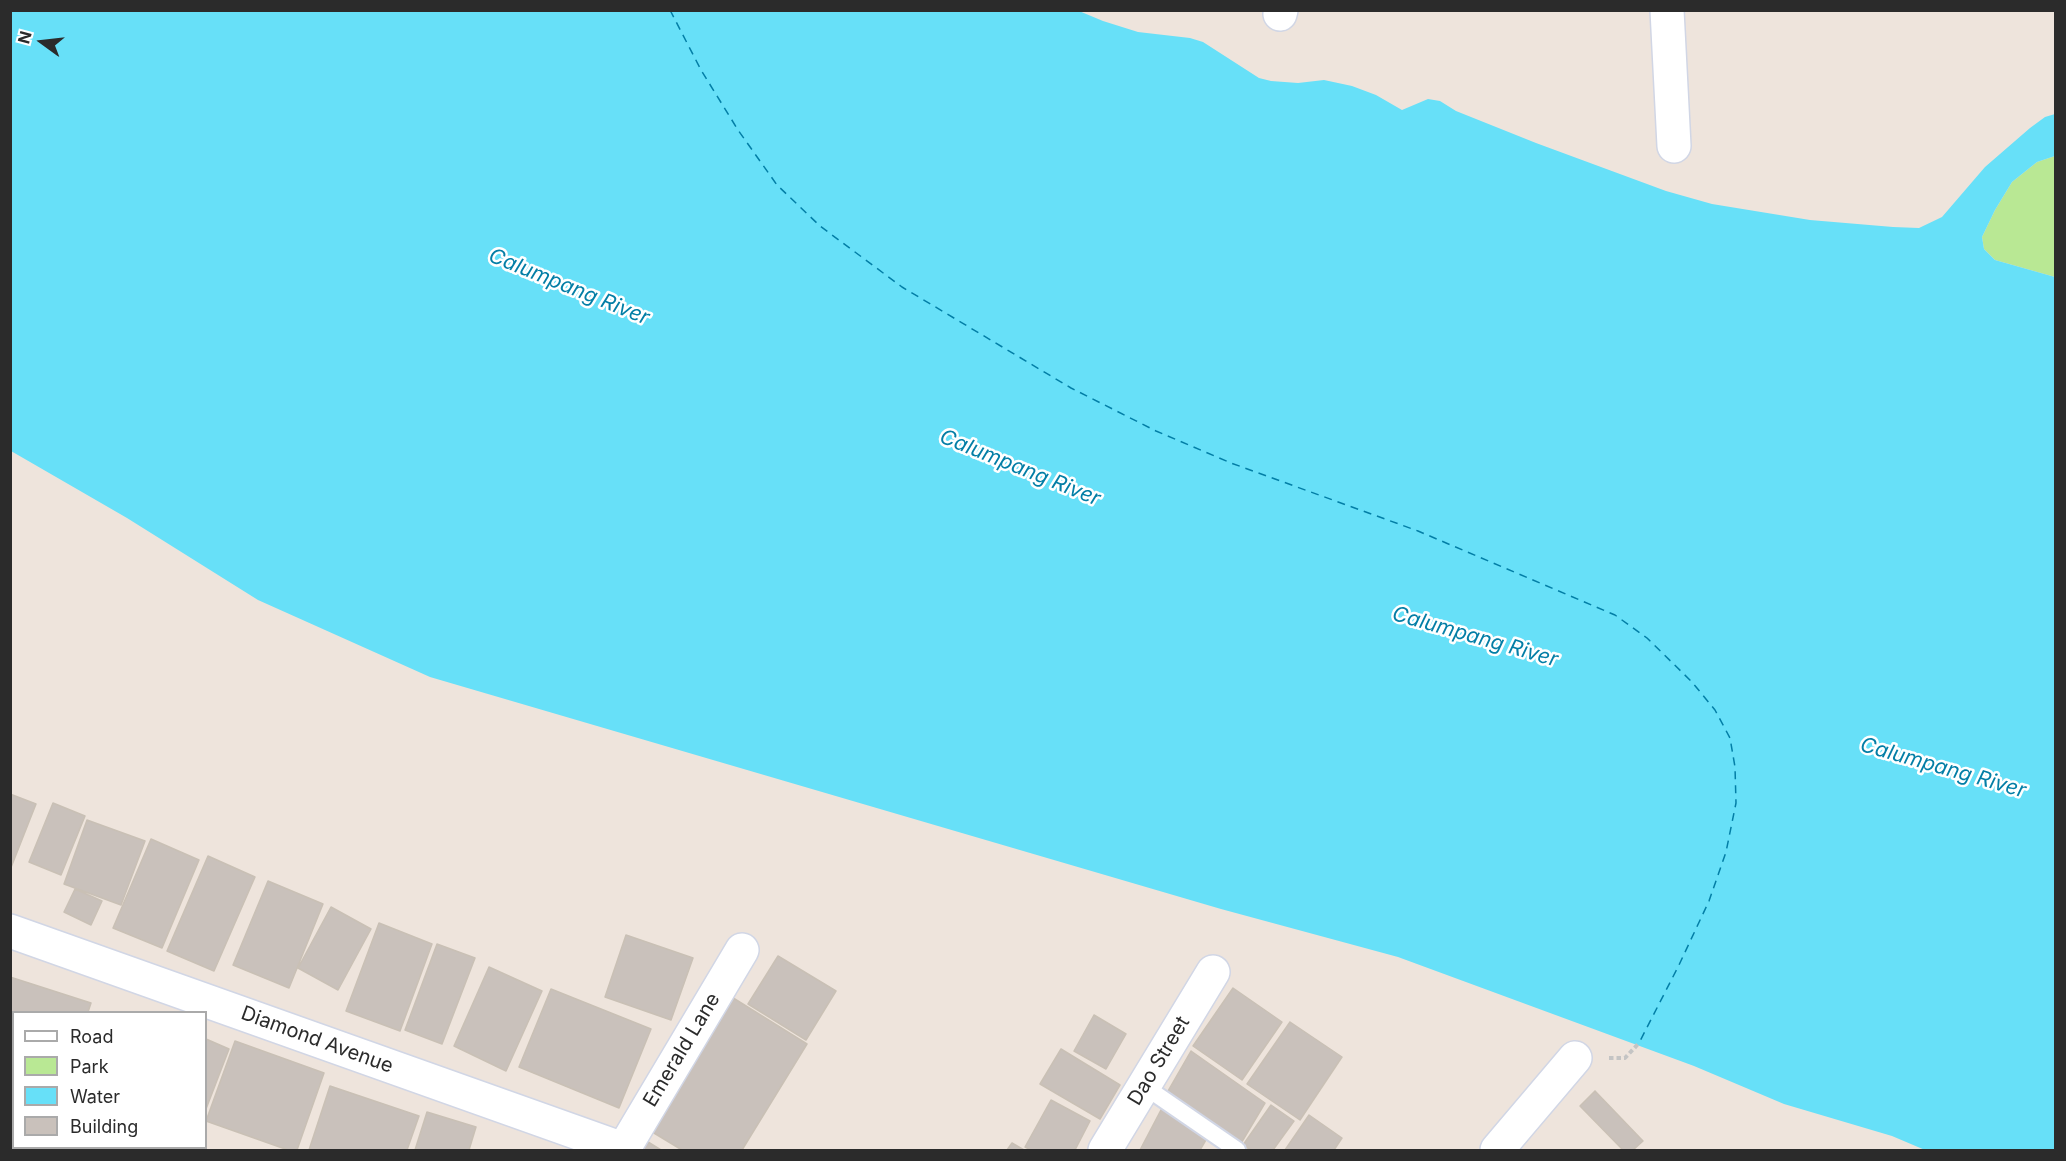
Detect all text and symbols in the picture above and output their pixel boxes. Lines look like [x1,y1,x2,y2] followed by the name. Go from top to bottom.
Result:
[12,12,72,72] north arrow
[13,29,36,46] text: N
[485,243,653,331] water label: Calumpang River
[936,424,1104,512] water label: Calumpang River
[1389,601,1561,673] water label: Calumpang River
[1857,732,2029,804] water label: Calumpang River
[639,989,725,1111] street label: Emerald Lane
[238,1001,396,1079] street label: Diamond Avenue
[12,1011,207,1149] legend
[1123,1012,1195,1110] street label: Dao Street
[70,1026,113,1047] text: Road
[70,1056,109,1077] text: Park
[70,1086,120,1107] text: Water
[70,1116,138,1137] text: Building

